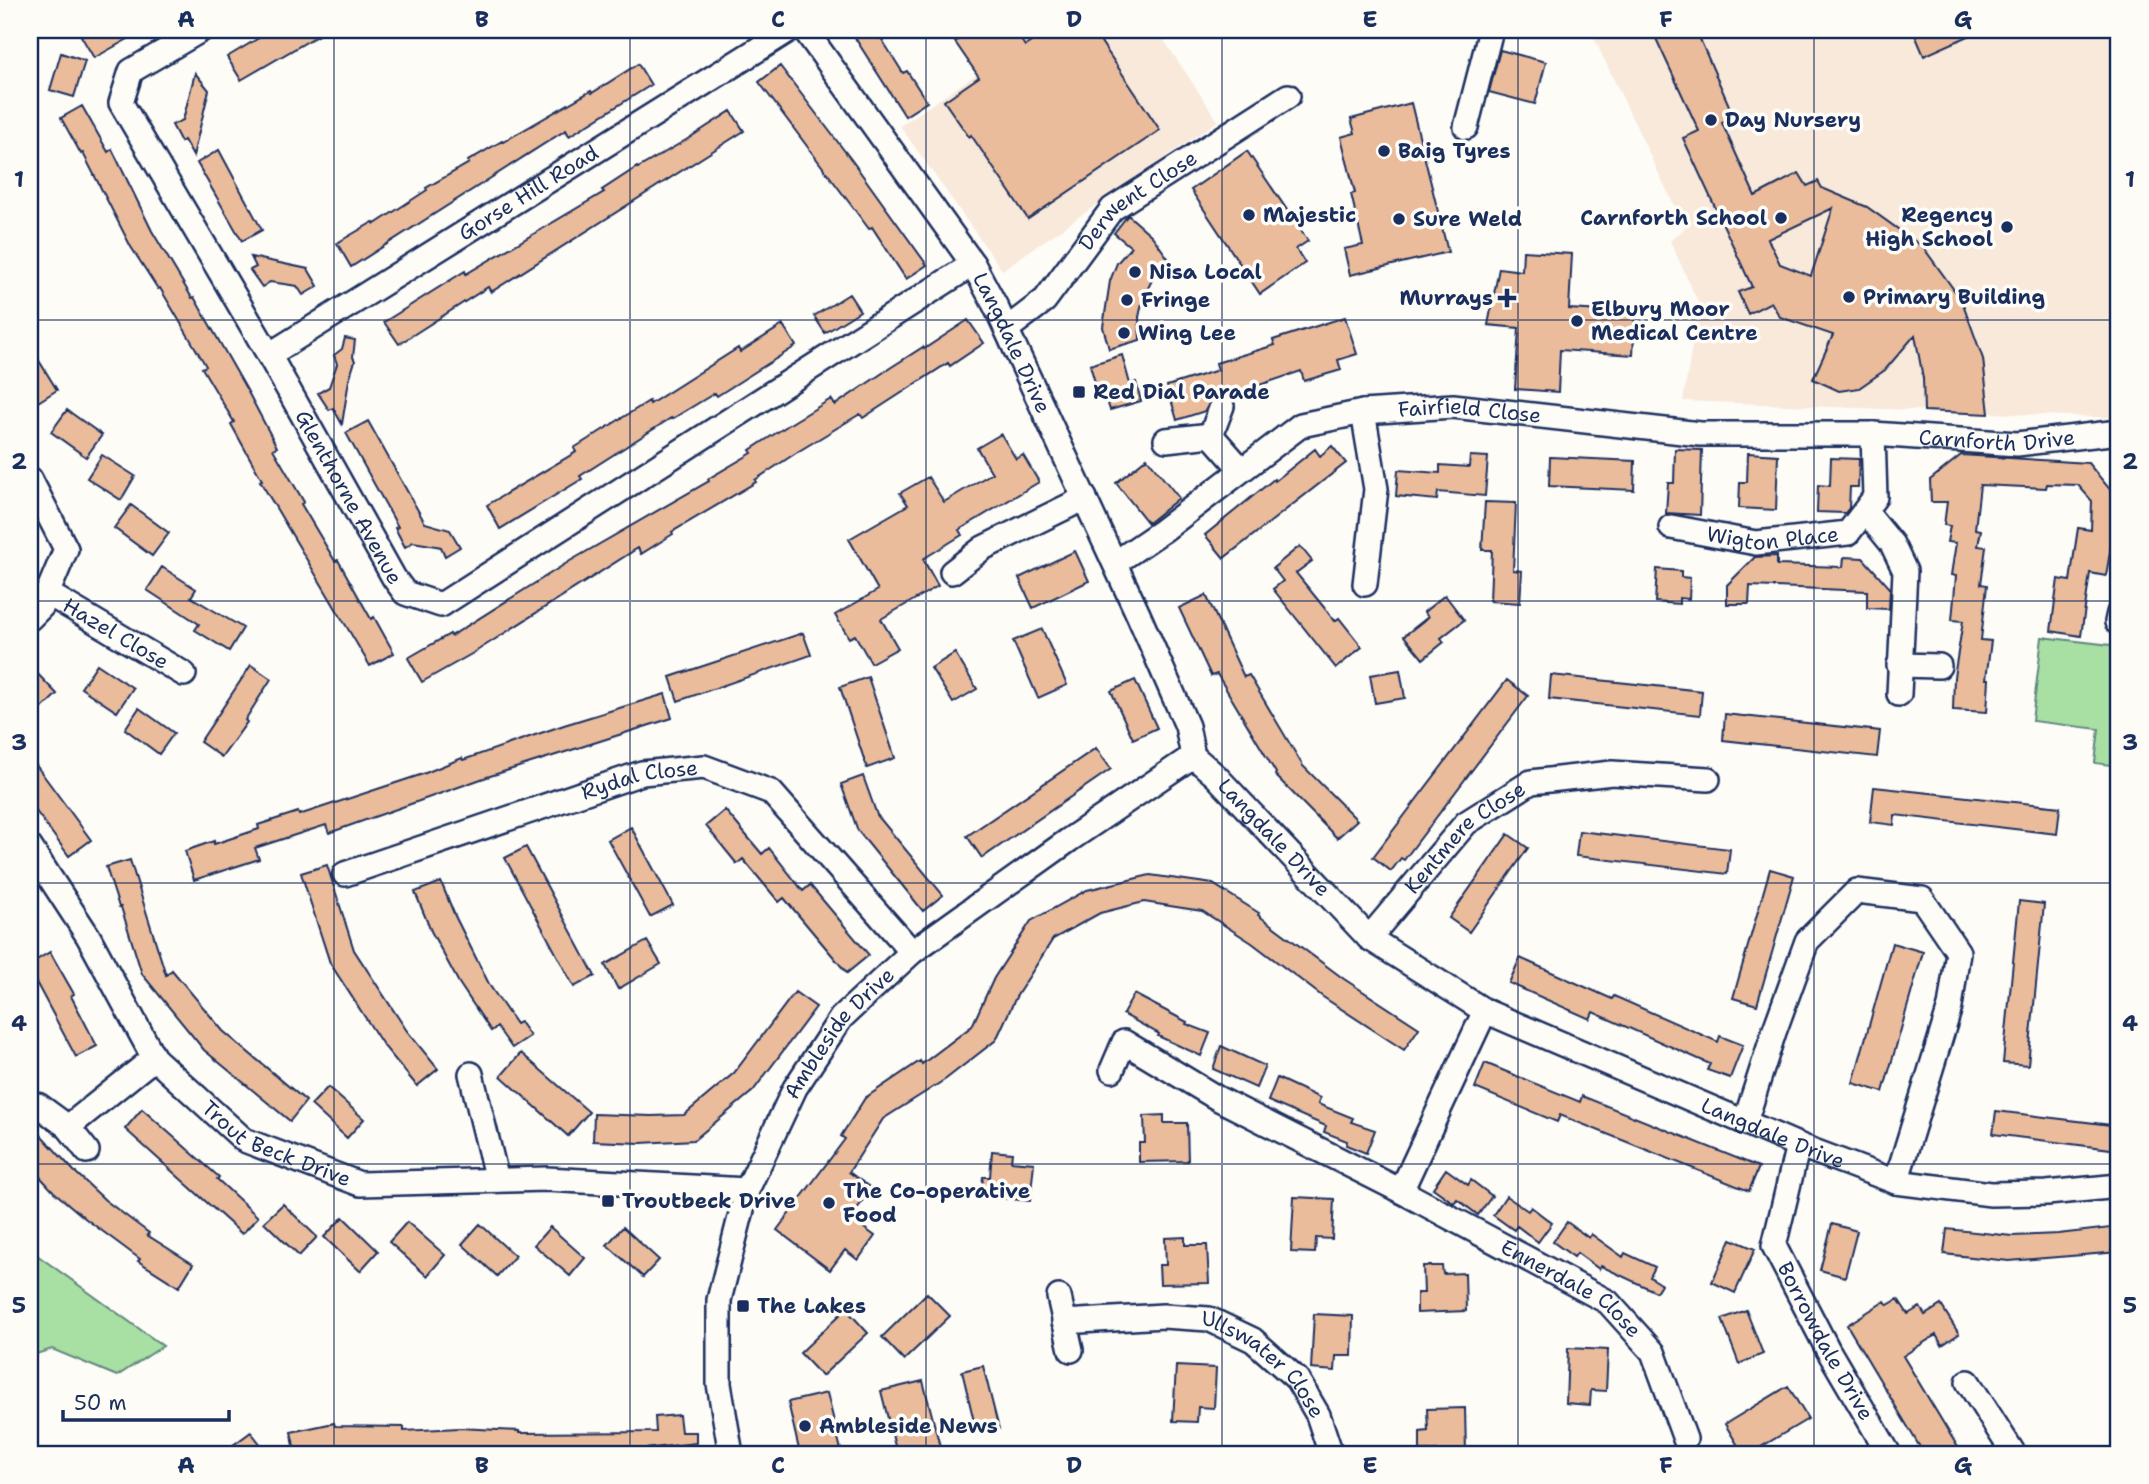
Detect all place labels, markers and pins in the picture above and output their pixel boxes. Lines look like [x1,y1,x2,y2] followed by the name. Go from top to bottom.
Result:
[1725,106,1861,134] place label: Day Nursery
[1703,112,1719,128] marker: Day Nursery
[1398,137,1511,165] place label: Baig Tyres
[1376,143,1392,159] marker: Baig Tyres
[1263,201,1356,229] place label: Majestic
[1865,201,1993,253] place label: Regency High School
[1580,204,1767,232] place label: Carnforth School
[1413,205,1522,233] place label: Sure Weld
[1241,207,1257,223] marker: Majestic
[1773,210,1789,226] marker: Carnforth School
[1391,211,1407,227] marker: Sure Weld
[1999,219,2015,235] marker: Regency High School
[1149,258,1262,286] place label: Nisa Local
[1127,264,1143,280] marker: Nisa Local
[1863,283,2045,311] place label: Primary Building
[1399,284,1493,312] place label: Murrays
[1141,286,1210,314] place label: Fringe
[1841,289,1857,305] marker: Primary Building
[1499,290,1515,306] marker: Murrays
[1119,292,1135,308] marker: Fringe
[1591,295,1758,347] place label: Elbury Moor Medical Centre
[1569,313,1585,329] marker: Elbury Moor Medical Centre
[1138,319,1236,347] place label: Wing Lee
[1116,325,1132,341] marker: Wing Lee
[1093,378,1270,406] place label: Red Dial Parade
[1071,384,1087,400] marker: Red Dial Parade
[843,1177,1030,1229] place label: The Co-operative Food
[622,1187,796,1215] place label: Troutbeck Drive
[600,1193,616,1209] marker: Troutbeck Drive
[821,1195,837,1211] marker: The Co-operative Food
[757,1292,866,1320] place label: The Lakes
[735,1298,751,1314] marker: The Lakes
[819,1412,998,1440] place label: Ambleside News
[797,1418,813,1434] marker: Ambleside News

